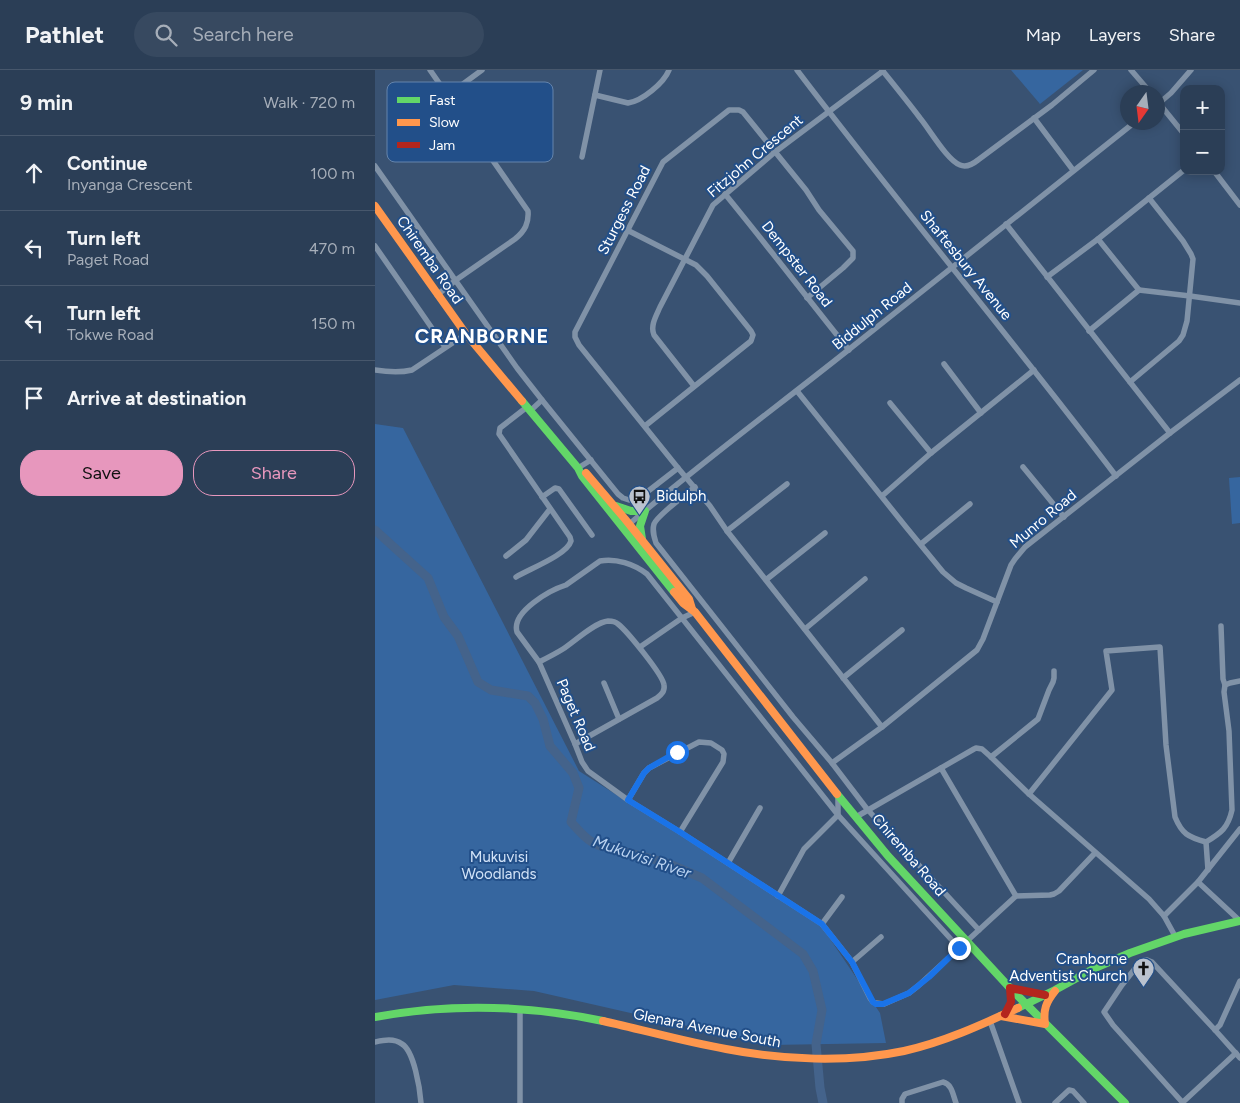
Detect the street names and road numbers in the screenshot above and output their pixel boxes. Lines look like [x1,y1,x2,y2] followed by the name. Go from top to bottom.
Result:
[704,111,807,201] street label: Fitzjohn Crescent
[594,162,654,258] street label: Sturgess Road
[916,206,1016,324] street label: Shaftesbury Avenue
[393,212,467,308] street label: Chiremba Road
[758,217,836,311] street label: Dempster Road
[828,278,916,354] street label: Biddulph Road
[1006,486,1080,552] street label: Munro Road
[553,676,599,754] street label: Paget Road
[868,810,950,900] street label: Chiremba Road
[632,1005,782,1051] street label: Glenara Avenue South

